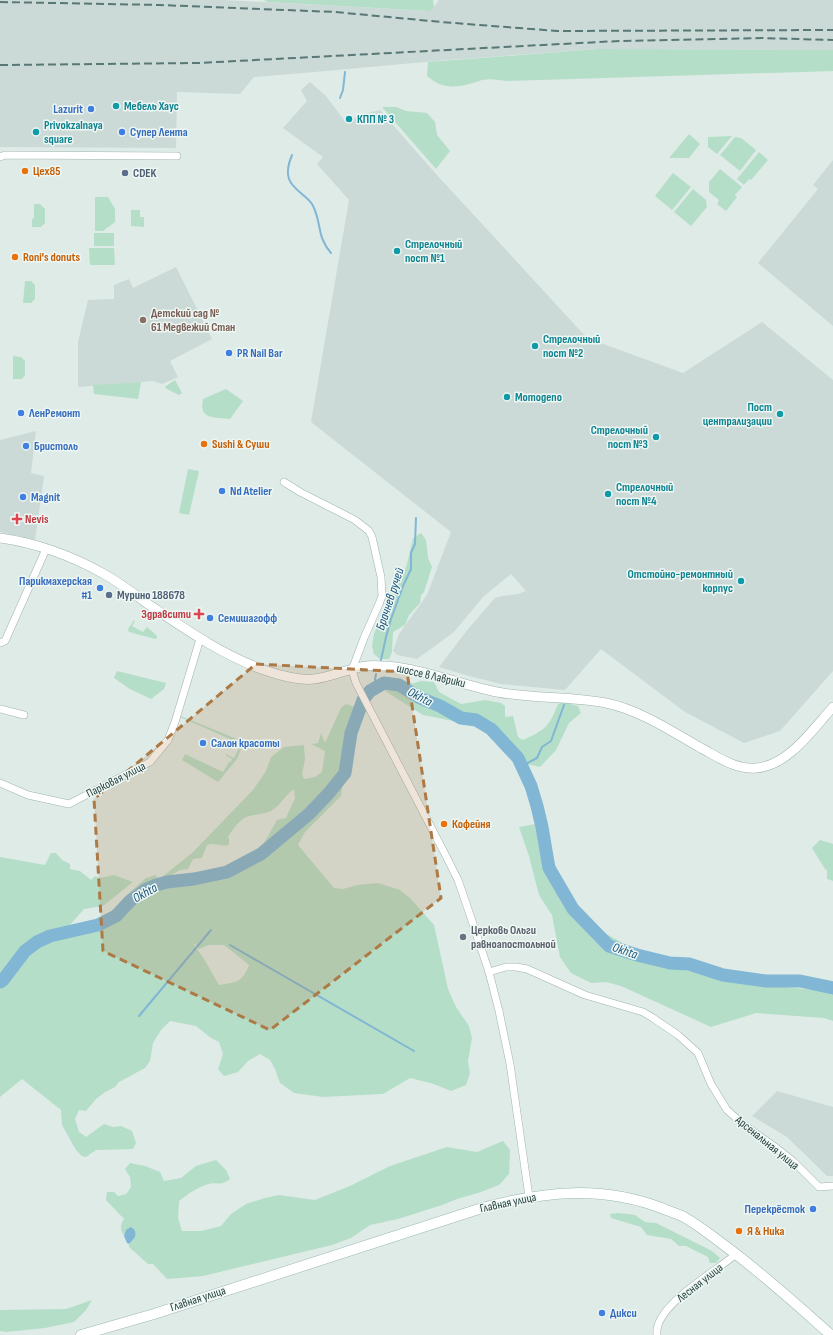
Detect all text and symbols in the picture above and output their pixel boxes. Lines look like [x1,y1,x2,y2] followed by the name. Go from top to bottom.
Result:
[124,99,179,114] place label: Мебель Хаус
[111,101,121,111] marker: Мебель Хаус
[53,102,83,117] place label: Lazurit
[86,104,96,114] marker: Lazurit
[357,112,394,127] place label: КПП № 3
[344,114,354,124] marker: КПП № 3
[44,118,103,147] place label: Privokzalnaya square
[130,125,188,140] place label: Супер Лента
[31,127,41,137] marker: Privokzalnaya square
[117,127,127,137] marker: Супер Лента
[33,164,61,179] place label: Цех85
[20,166,30,176] marker: Цех85
[133,166,157,181] place label: CDEK
[120,168,130,178] marker: CDEK
[405,237,462,266] place label: Стрелочный пост №1
[392,246,402,256] marker: Стрелочный пост №1
[23,250,80,265] place label: Roni's donuts
[10,252,20,262] marker: Roni's donuts
[151,306,235,335] place label: Детский сад № 61 Медвежий Стан
[138,315,148,325] marker: Детский сад № 61 Медвежий Стан
[543,332,600,361] place label: Стрелочный пост №2
[530,341,540,351] marker: Стрелочный пост №2
[237,346,283,361] place label: PR Nail Bar
[224,348,234,358] marker: PR Nail Bar
[515,390,562,405] place label: Мотодепо
[502,392,512,402] marker: Мотодепо
[703,400,772,429] place label: Пост централизации
[28,406,80,421] place label: ЛенРемонт
[16,408,26,418] marker: ЛенРемонт
[775,409,785,419] marker: Пост централизации
[591,423,648,452] place label: Стрелочный пост №3
[651,432,661,442] marker: Стрелочный пост №3
[212,437,269,452] place label: Sushi & Суши
[34,439,78,454] place label: Бристоль
[199,439,209,449] marker: Sushi & Суши
[21,441,31,451] marker: Бристоль
[616,480,673,509] place label: Стрелочный пост №4
[230,484,272,499] place label: Nd Atelier
[217,486,227,496] marker: Nd Atelier
[603,489,613,499] marker: Стрелочный пост №4
[31,490,60,505] place label: Magnit
[18,492,28,502] marker: Magnit
[25,512,49,527] place label: Nevis
[12,514,22,524] marker: Nevis
[372,565,408,632] water label: Брачнев ручей
[627,567,733,596] place label: Отстойно-ремонтный корпус
[19,574,92,603] place label: Парикмахерская #1
[736,576,746,586] marker: Отстойно-ремонтный корпус
[95,583,105,593] marker: Парикмахерская #1
[117,588,185,603] place label: Мурино 188678
[104,590,114,600] marker: Мурино 188678
[141,607,191,622] place label: Здравсити
[194,609,204,619] marker: Здравсити
[218,611,277,626] place label: Семишагофф
[205,613,215,623] marker: Семишагофф
[395,661,467,691] street label: шоссе в Лаврики
[405,684,436,710] water label: Okhta
[211,736,280,751] place label: Салон красоты
[198,738,208,748] marker: Салон красоты
[84,758,149,801] street label: Парковая улица
[452,817,491,832] place label: Кофейня
[439,819,449,829] marker: Кофейня
[130,879,161,906] water label: Okhta
[471,923,556,952] place label: Церковь Ольги равноапостольной
[458,932,468,942] marker: Церковь Ольги равноапостольной
[610,939,640,963] water label: Okhta
[731,1112,802,1174] street label: Арсенальная улица
[478,1190,538,1216] street label: Главная улица
[745,1202,806,1217] place label: Перекрёсток
[808,1204,818,1214] marker: Перекрёсток
[747,1224,785,1239] place label: Я & Ника
[734,1226,744,1236] marker: Я & Ника
[673,1260,726,1306] street label: Лесная улица
[168,1283,228,1315] street label: Главная улица
[610,1306,637,1321] place label: Дикси
[597,1308,607,1318] marker: Дикси

